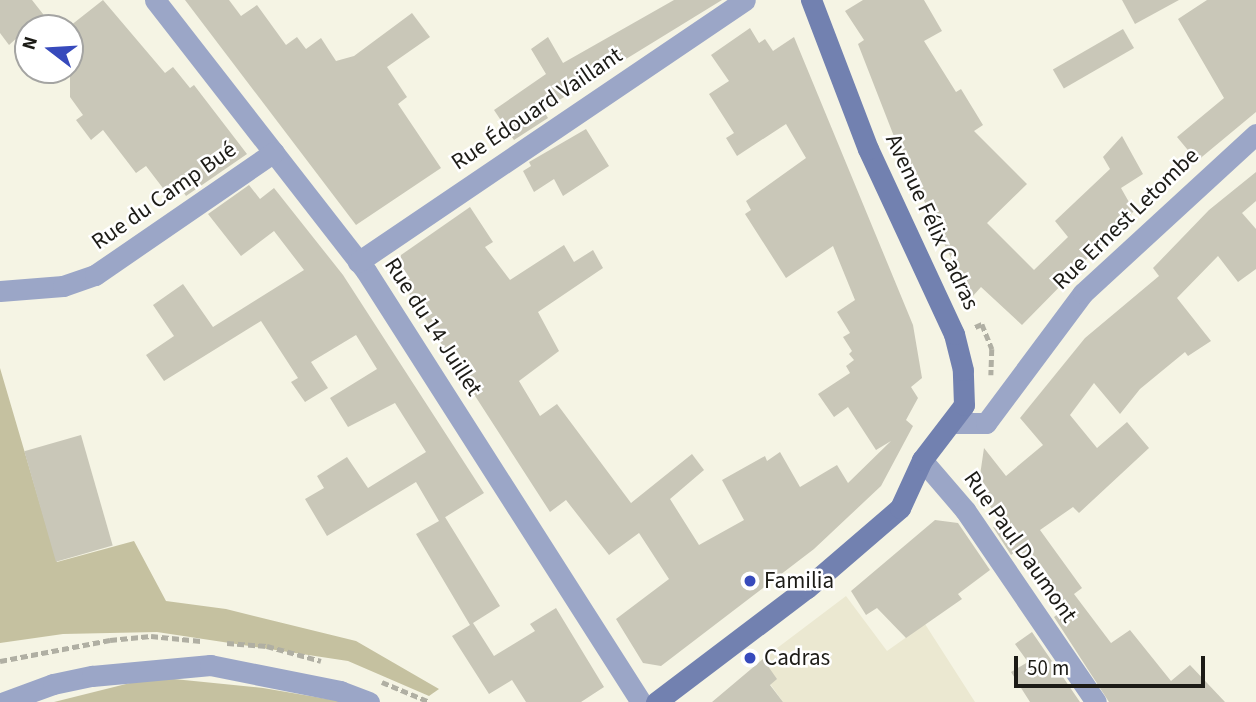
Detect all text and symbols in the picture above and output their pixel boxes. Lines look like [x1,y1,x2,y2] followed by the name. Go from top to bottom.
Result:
[14,14,84,84] north arrow
[16,33,45,53] text: N
[446,42,628,176] street label: Rue Édouard Vaillant
[879,130,985,314] street label: Avenue Félix Cadras
[86,136,242,256] street label: Rue du Camp Bué
[1047,142,1205,296] street label: Rue Ernest Letombe
[378,253,488,401] street label: Rue du 14 Juillet
[958,466,1082,628] street label: Rue Paul Daumont
[764,567,834,595] place label: Familia
[742,573,758,589] marker: Familia
[1018,642,1209,686] scale bar
[764,644,830,672] place label: Cadras
[742,650,758,666] marker: Cadras
[1027,653,1069,683] text: 50 m

